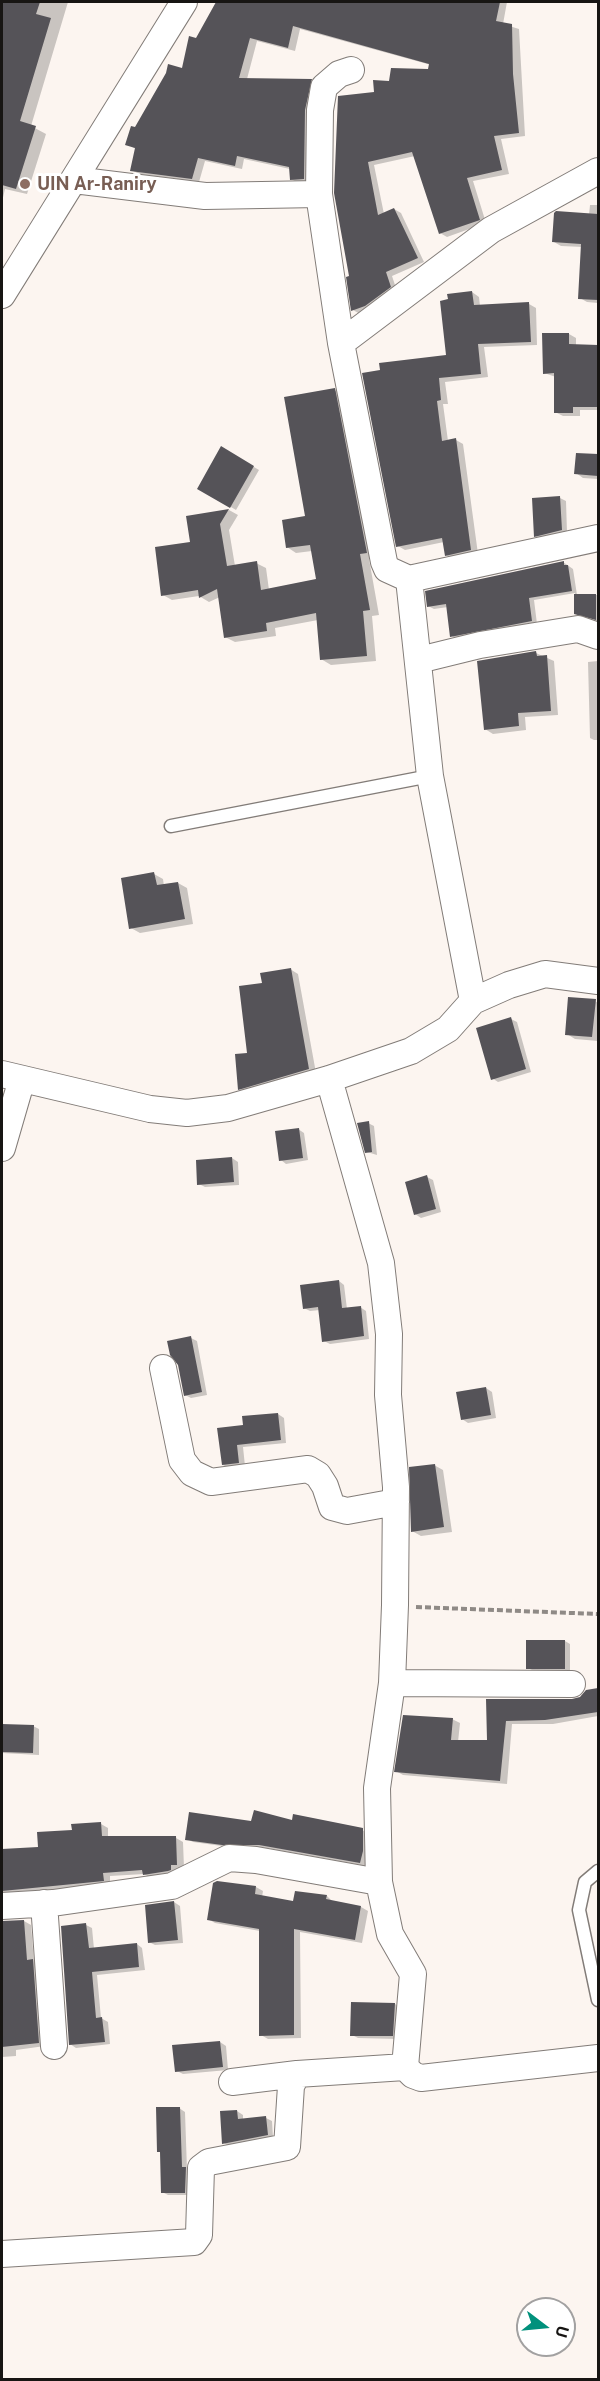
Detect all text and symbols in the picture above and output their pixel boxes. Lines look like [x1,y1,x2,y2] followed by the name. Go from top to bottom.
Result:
[37,173,157,195] place label: UIN Ar-Raniry
[18,177,32,191] marker: UIN Ar-Raniry
[516,2297,576,2357] north arrow
[551,2323,573,2340] text: U

